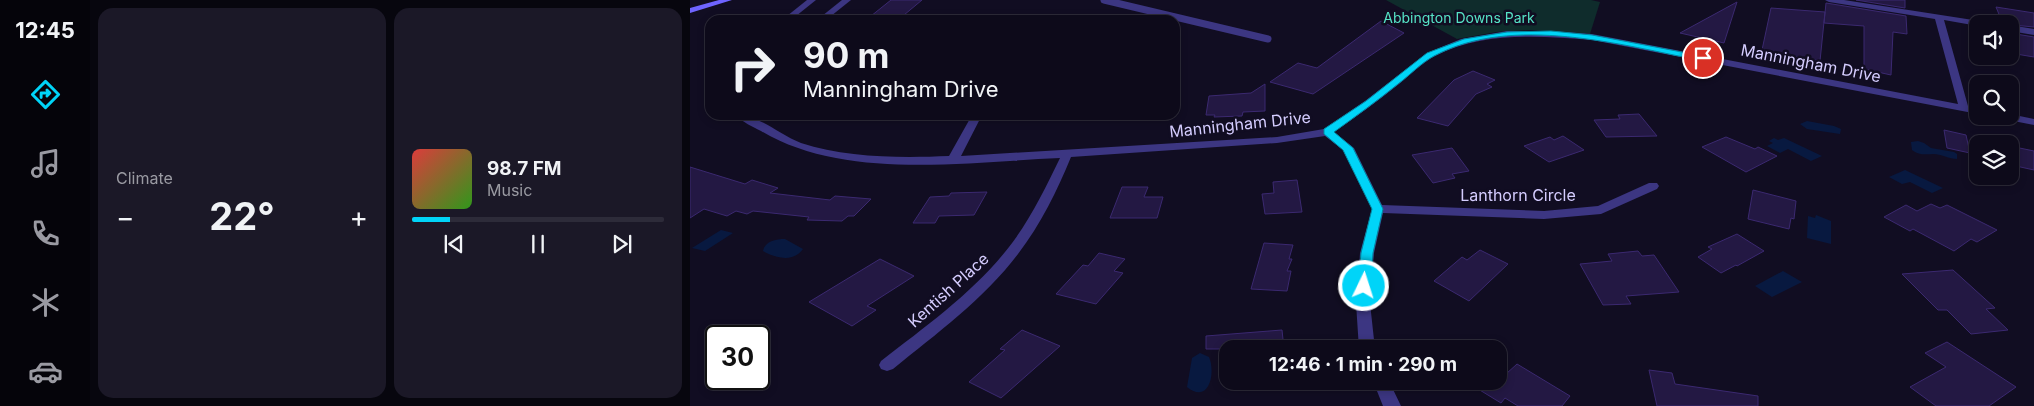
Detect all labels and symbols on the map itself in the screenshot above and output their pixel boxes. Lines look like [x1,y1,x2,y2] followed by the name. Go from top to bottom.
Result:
[1383,9,1535,26] park label: Abbington Downs Park
[1682,37,1724,79] pin
[1739,40,1883,86] street label: Manningham Drive
[1168,107,1312,141] street label: Manningham Drive
[1460,185,1576,205] street label: Lanthorn Circle
[903,248,993,332] street label: Kentish Place
[1337,259,1389,311] position arrow
[705,325,770,390] speed limit sign: 30

